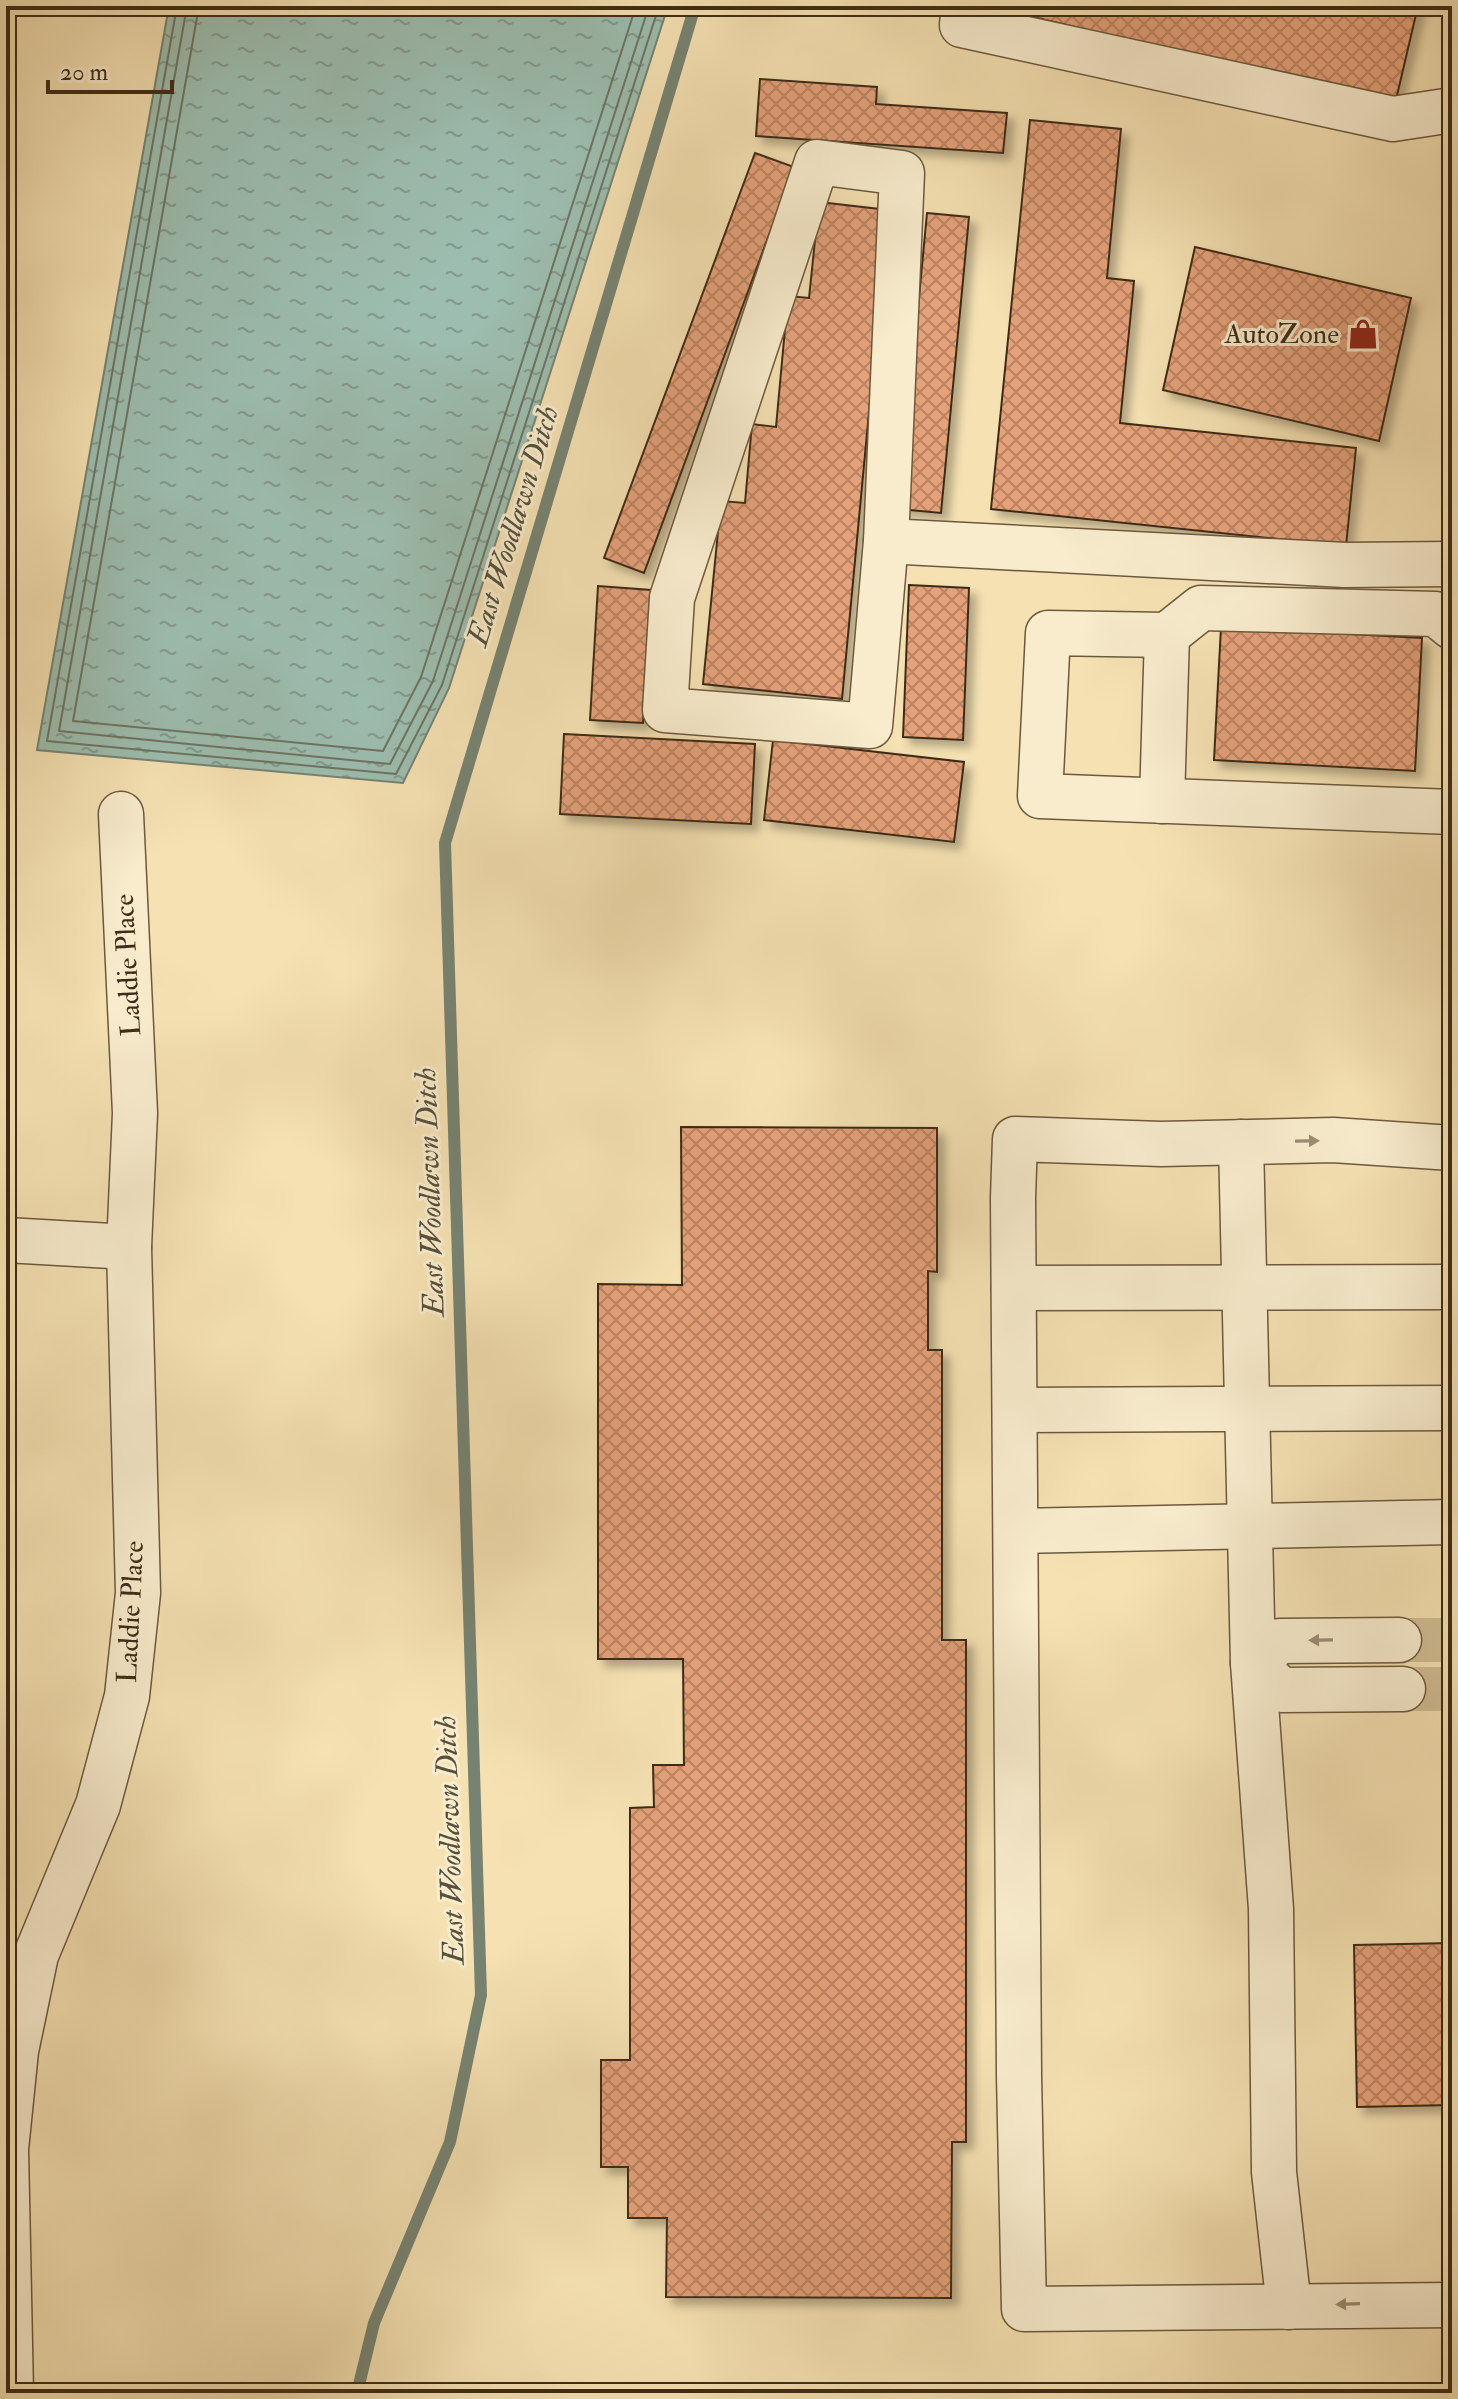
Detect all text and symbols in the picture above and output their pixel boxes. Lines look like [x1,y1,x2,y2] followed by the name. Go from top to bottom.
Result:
[48,44,172,94] scale bar
[60,57,109,88] text: 20 m
[1224,317,1339,352] place label: AutoZone
[1346,317,1380,351] shop icon: AutoZone
[458,402,567,652] water label: East Woodlawn Ditch
[107,893,149,1037] street label: Laddie Place
[407,1067,453,1319] water label: East Woodlawn Ditch
[1295,1135,1320,1147] one-way arrow
[110,1540,152,1684] street label: Laddie Place
[1308,1634,1333,1646] one-way arrow
[427,1715,473,1967] water label: East Woodlawn Ditch
[1335,2298,1360,2311] one-way arrow

